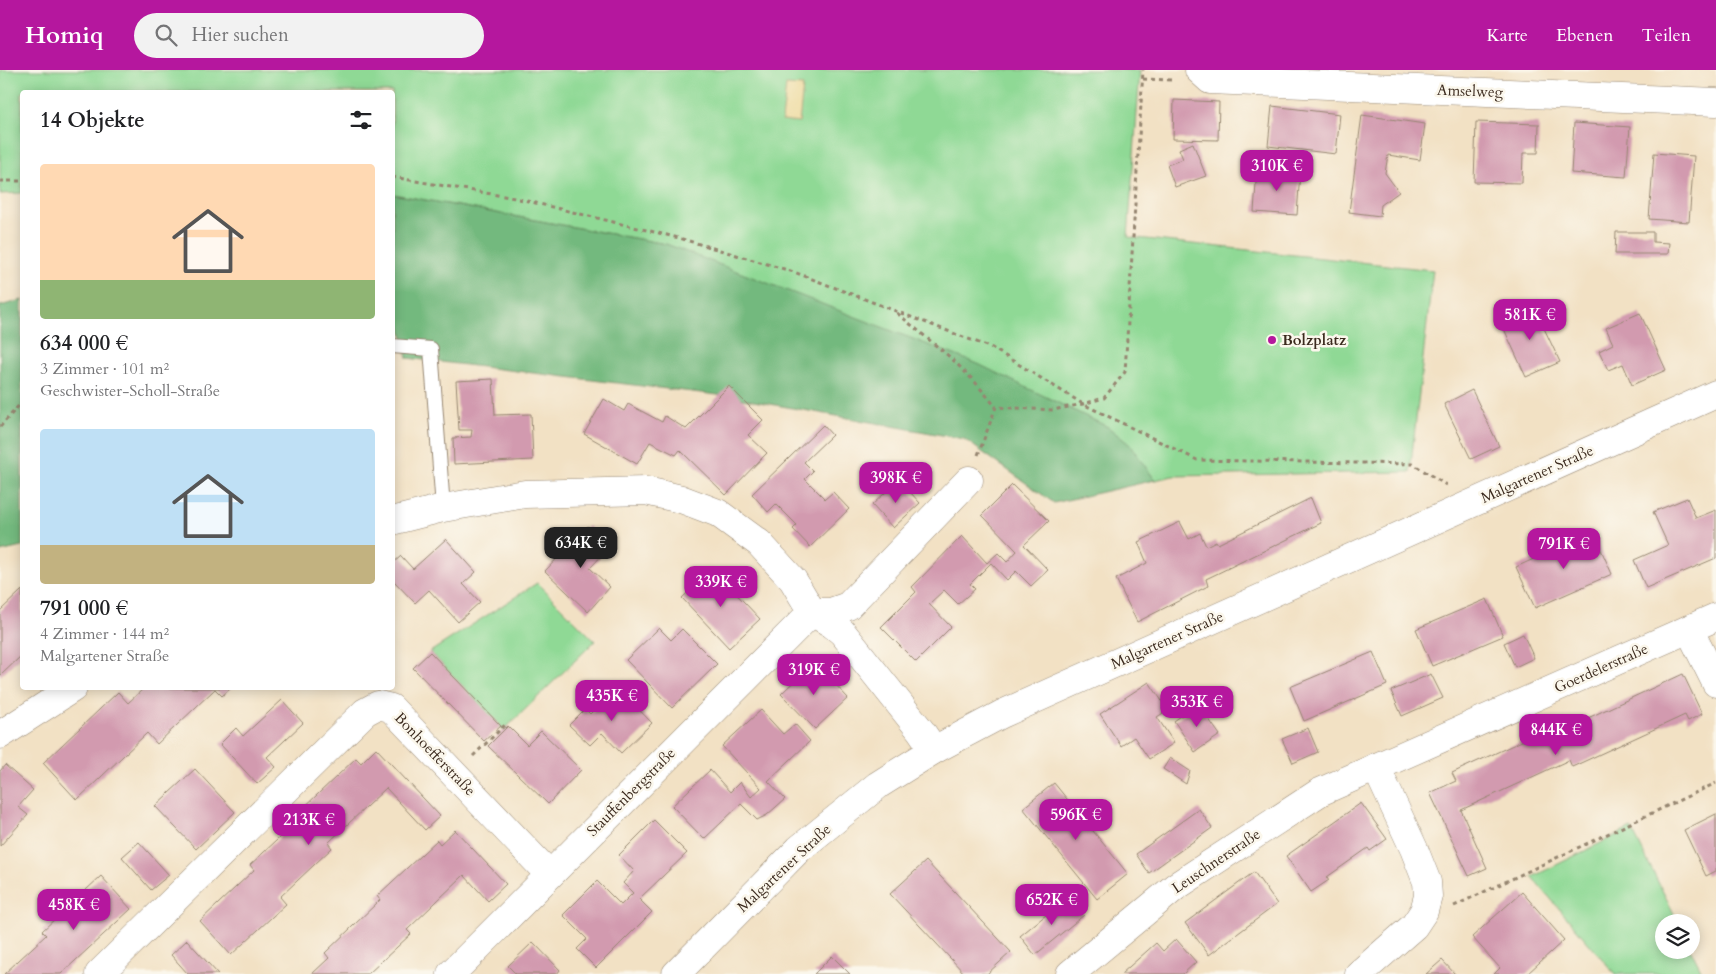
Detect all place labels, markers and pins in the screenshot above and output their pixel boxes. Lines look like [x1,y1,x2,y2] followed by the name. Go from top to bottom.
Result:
[1236,150,1318,192] pin: 310K €
[1489,298,1571,341] pin: 581K €
[1282,330,1347,350] place label: Bolzplatz
[1266,334,1278,346] marker: Bolzplatz
[855,462,937,504] pin: 398K €
[540,526,622,569] pin: 634K €
[1523,528,1605,570] pin: 791K €
[680,566,762,608] pin: 339K €
[773,654,855,696] pin: 319K €
[571,680,653,722] pin: 435K €
[1156,686,1238,728] pin: 353K €
[1515,714,1597,756] pin: 844K €
[1035,798,1117,841] pin: 596K €
[268,804,350,846] pin: 213K €
[1011,884,1093,926] pin: 652K €
[33,888,115,931] pin: 458K €

